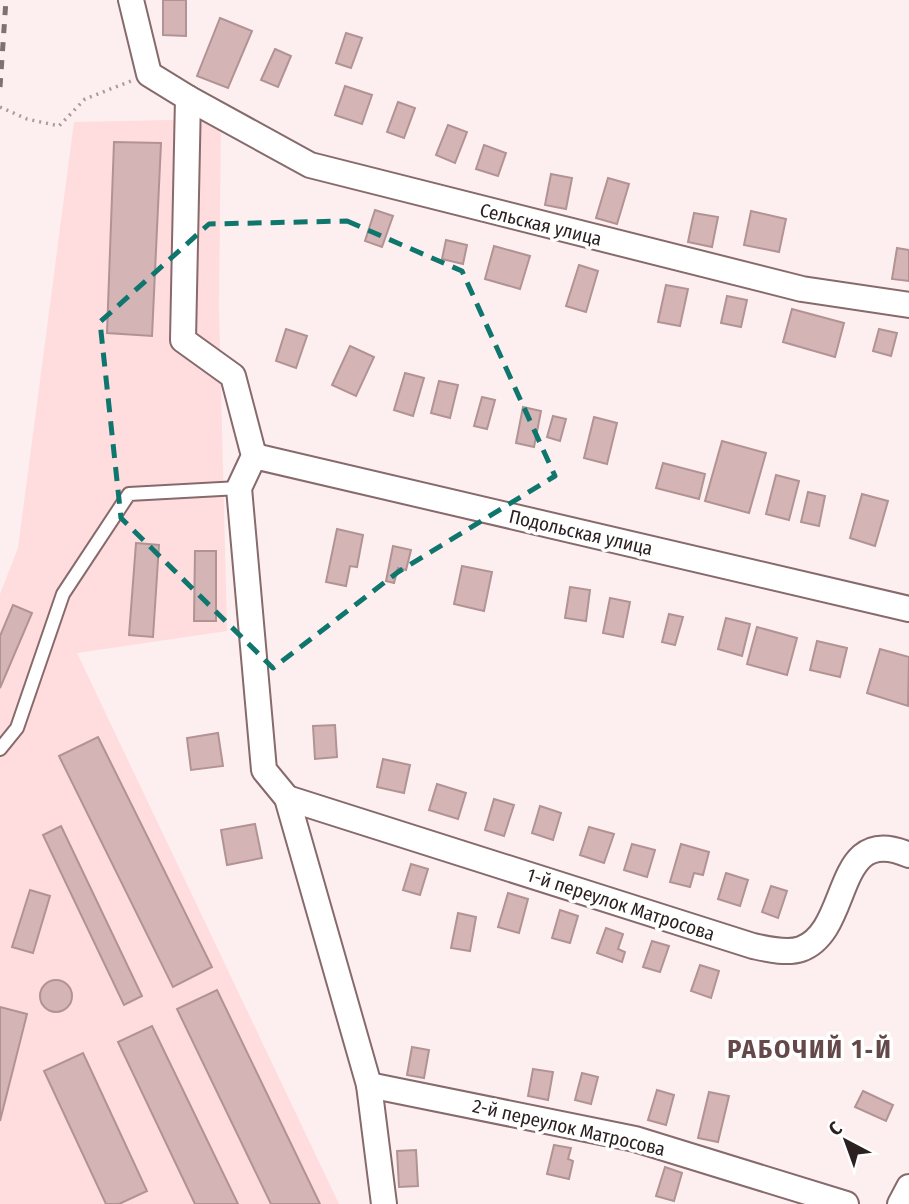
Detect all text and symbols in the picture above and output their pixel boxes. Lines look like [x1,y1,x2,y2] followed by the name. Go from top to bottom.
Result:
[478,198,604,251] street label: Сельская улица
[507,505,655,560] street label: Подольская улица
[524,863,718,946] street label: 1-й переулок Матросова
[727,1034,893,1065] district label: РАБОЧИЙ 1‑Й
[470,1094,667,1161] street label: 2-й переулок Матросова
[811,1106,881,1176] north arrow
[824,1117,847,1140] text: С

